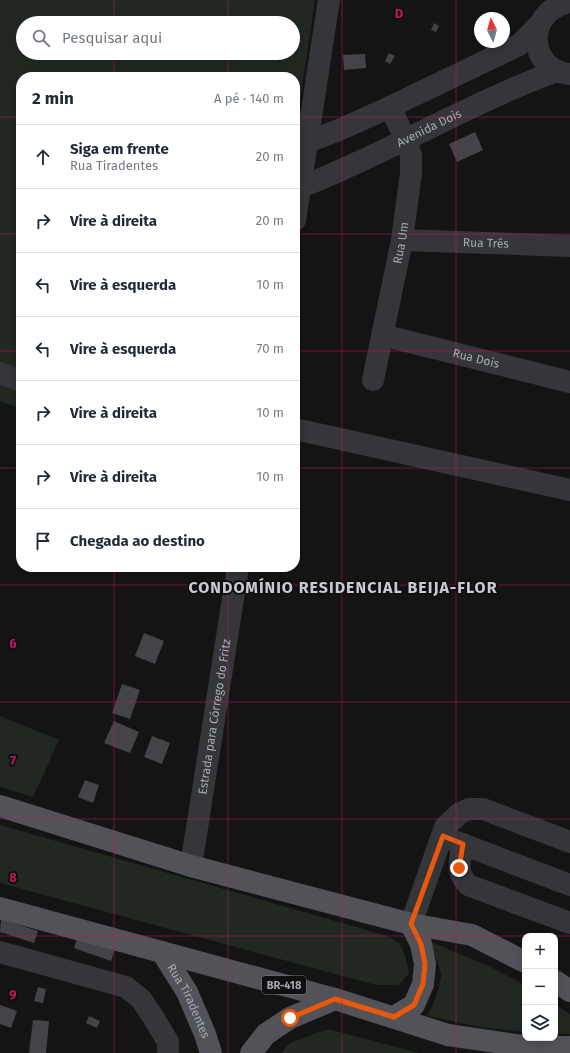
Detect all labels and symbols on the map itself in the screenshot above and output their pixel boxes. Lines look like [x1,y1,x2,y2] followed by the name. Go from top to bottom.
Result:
[395,6,404,21] text: D
[474,12,510,48] north arrow
[394,106,464,150] street label: Avenida Dois
[390,221,411,265] street label: Rua Um
[463,235,510,251] street label: Rua Três
[451,346,501,371] street label: Rua Dois
[188,577,498,597] district label: CONDOMÍNIO RESIDENCIAL BEIJA-FLOR
[9,636,17,651] text: 6
[195,638,234,796] street label: Estrada para Córrego do Fritz
[10,753,16,768] text: 7
[450,859,468,877] route end
[9,870,17,885] text: 8
[164,961,213,1040] street label: Rua Tiradentes
[262,976,306,994] road number: BR-418
[9,987,17,1002] text: 9
[281,1009,299,1027] route start

